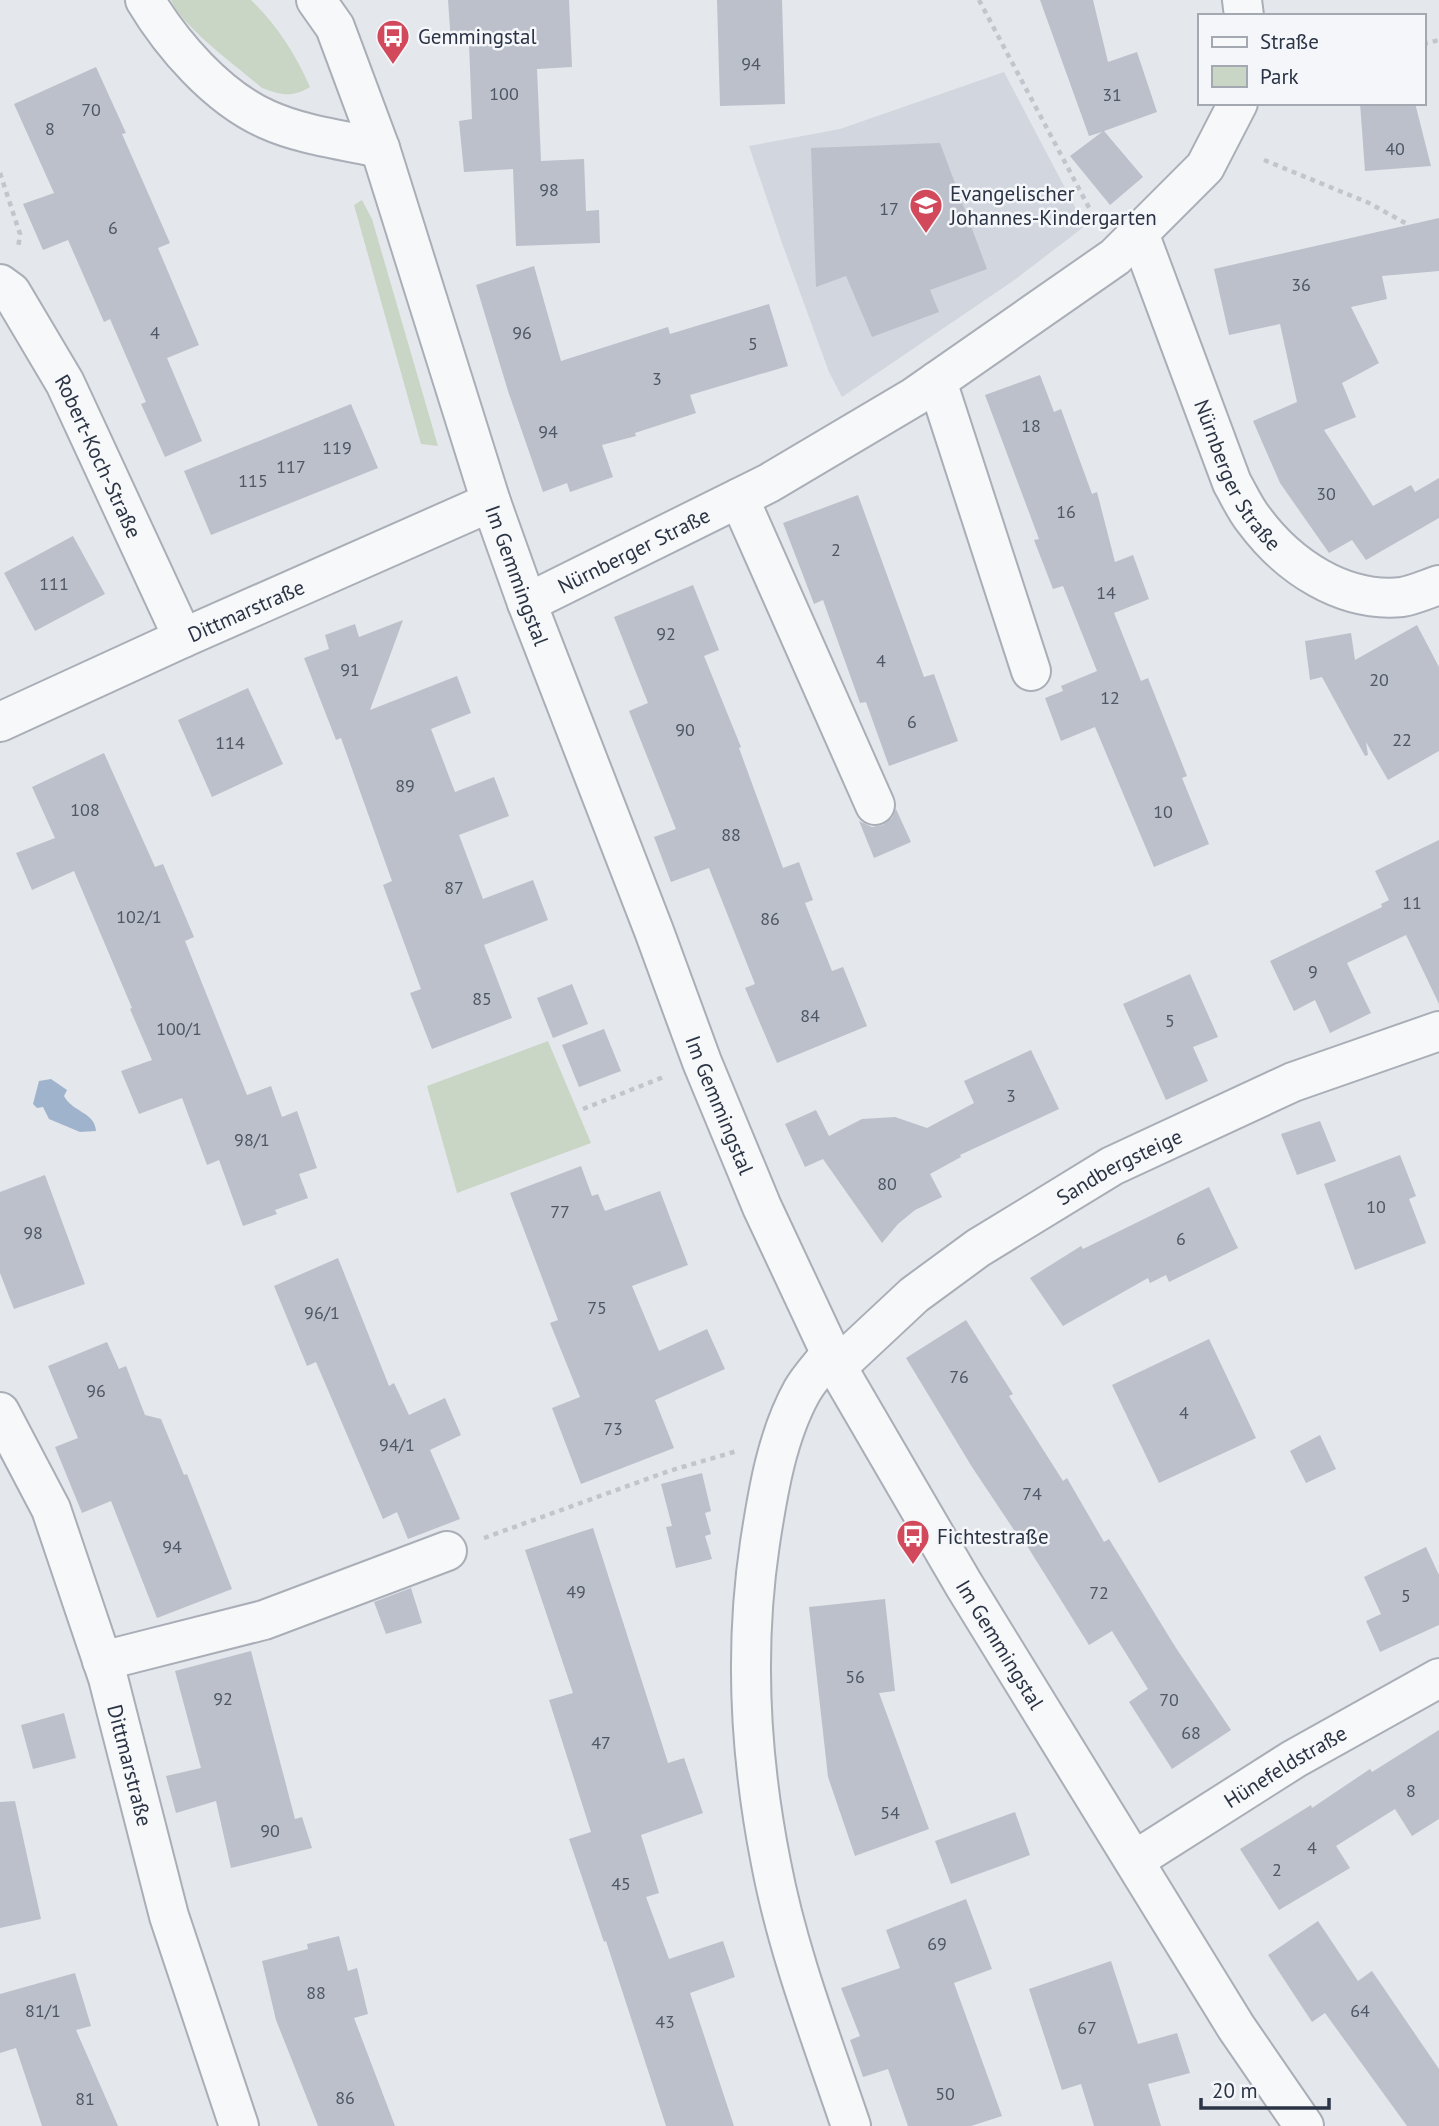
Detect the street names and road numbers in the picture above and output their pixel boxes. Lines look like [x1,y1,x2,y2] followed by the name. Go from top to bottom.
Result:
[49,369,148,542] street label: Robert-Koch-Straße
[1189,396,1287,556] street label: Nürnberger Straße
[480,501,556,649] street label: Im Gemmingstal
[553,501,714,599] street label: Nürnberger Straße
[183,573,308,648] street label: Dittmarstraße
[680,1032,760,1178] street label: Im Gemmingstal
[1051,1122,1186,1211] street label: Sandbergsteige
[950,1575,1051,1714] street label: Im Gemmingstal
[102,1701,159,1829] street label: Dittmarstraße
[1219,1719,1351,1814] street label: Hünefeldstraße

